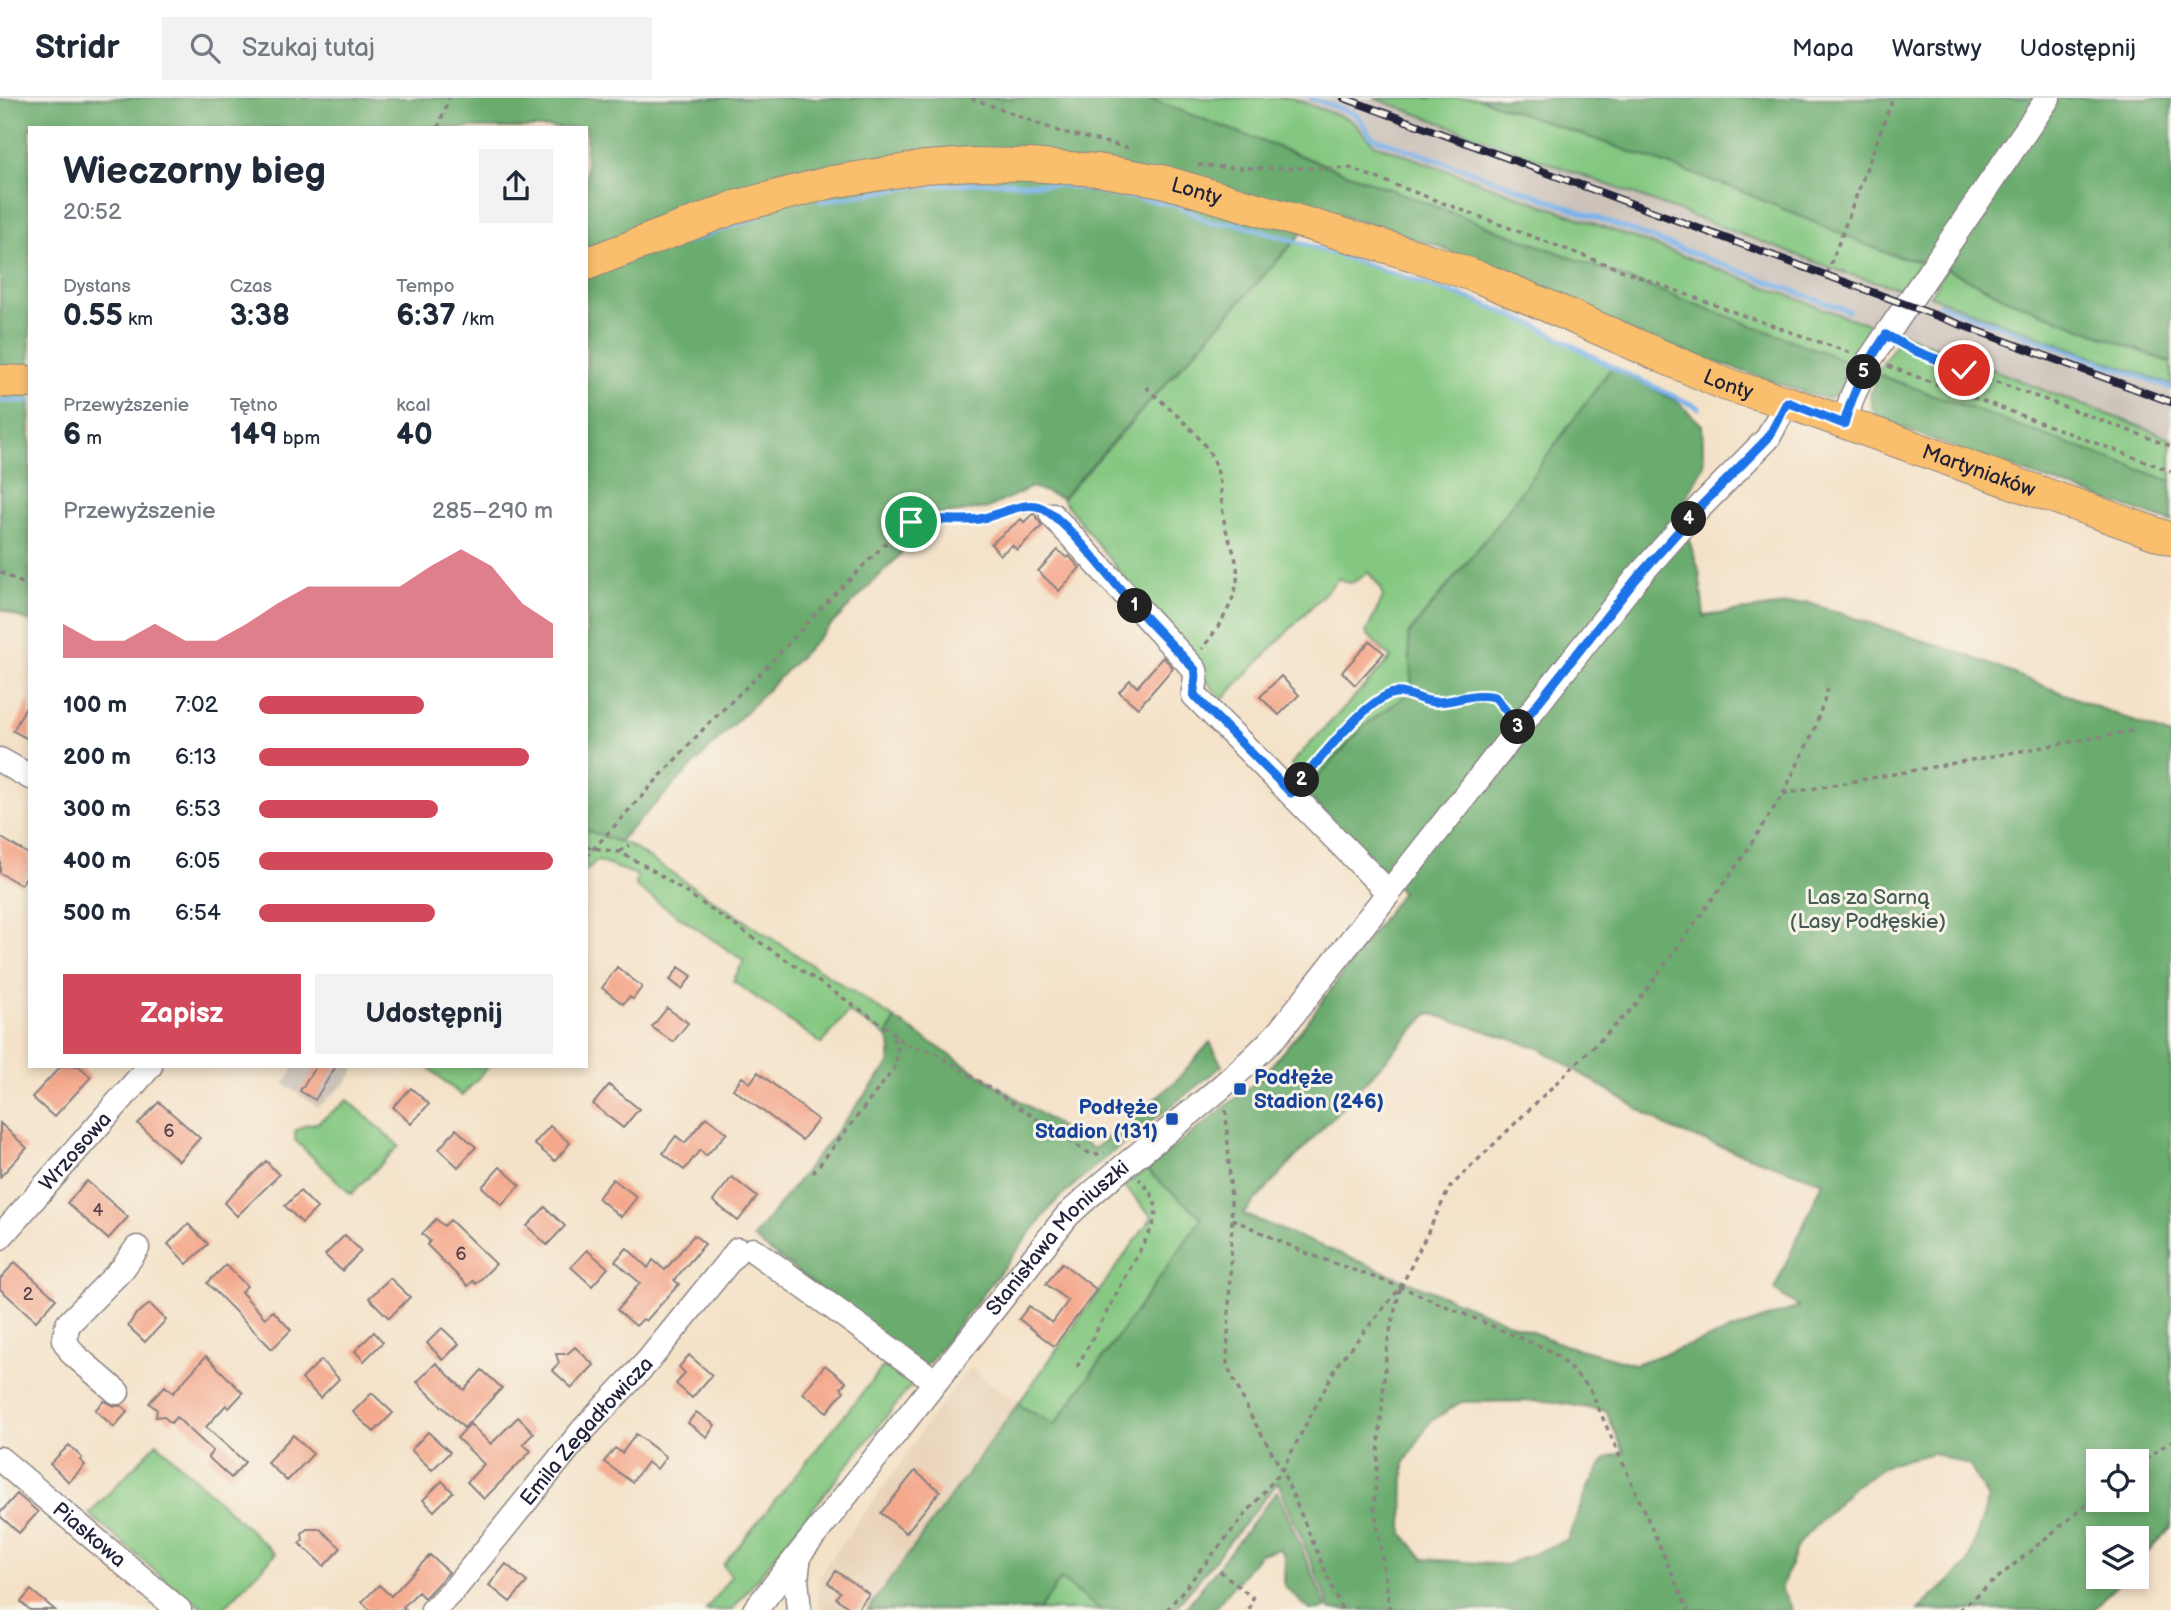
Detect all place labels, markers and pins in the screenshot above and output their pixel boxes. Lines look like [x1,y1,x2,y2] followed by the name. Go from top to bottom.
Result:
[1934,340,1994,400] pin
[1846,354,1882,390] pin: 5
[881,492,941,552] pin
[1672,502,1706,536] pin: 4
[1118,588,1152,624] pin: 1
[1500,710,1536,744] pin: 3
[1284,762,1320,798] pin: 2
[1254,1065,1384,1114] place label: Podłęże Stadion (246)
[1232,1081,1248,1097] marker: Podłęże Stadion (246)
[1035,1095,1158,1144] place label: Podłęże Stadion (131)
[1164,1111,1180,1127] marker: Podłęże Stadion (131)

